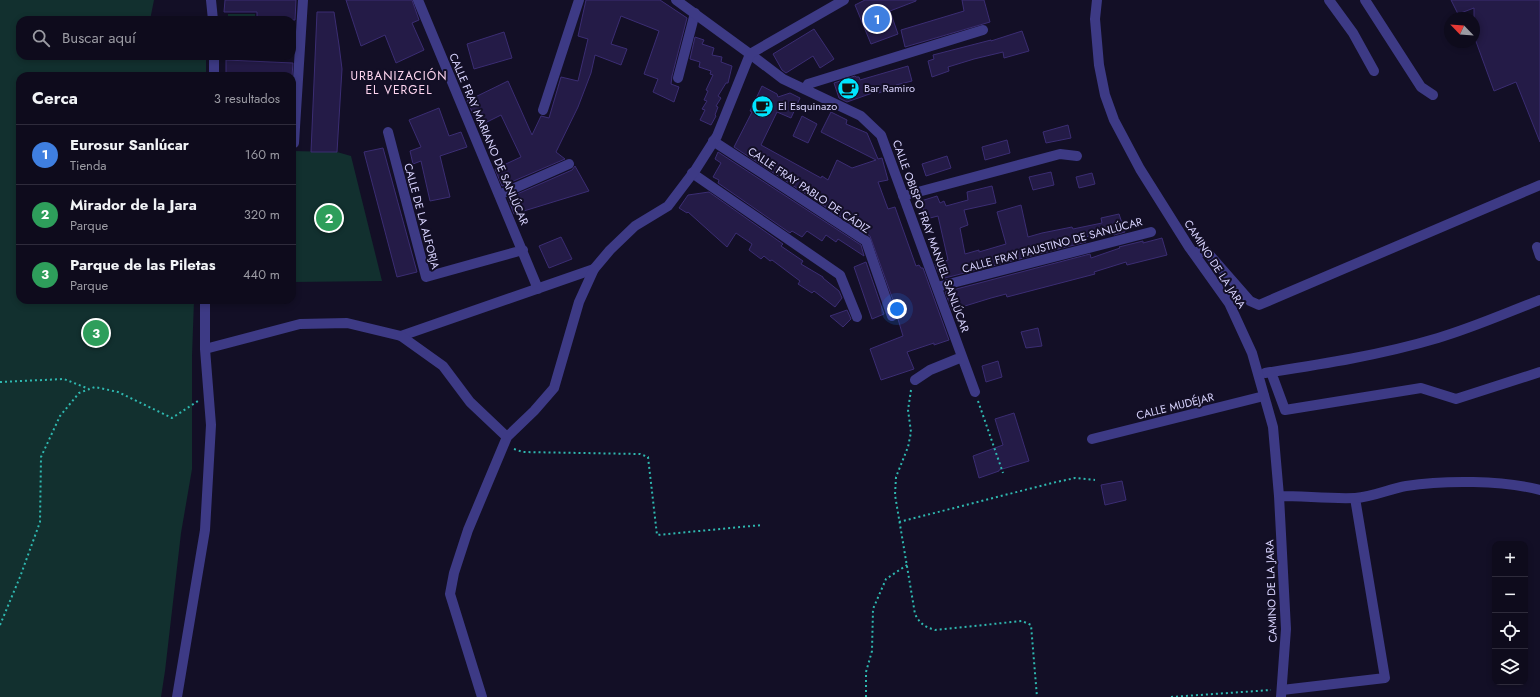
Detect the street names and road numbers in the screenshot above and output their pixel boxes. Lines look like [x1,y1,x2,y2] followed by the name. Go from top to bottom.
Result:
[445,50,533,228] street label: CALLE FRAY MARIANO DE SANLÚCAR
[889,138,974,335] street label: CALLE OBISPO FRAY MANUEL SANLÚCAR
[745,143,873,237] street label: CALLE FRAY PABLO DE CÁDIZ
[400,161,444,271] street label: CALLE DE LA ALFORJA
[960,213,1145,277] street label: CALLE FRAY FAUSTINO DE SANLÚCAR
[1180,217,1250,312] street label: CAMINO DE LA JARA
[1135,388,1216,423] street label: CALLE MUDÉJAR
[1261,539,1281,643] street label: CAMINO DE LA JARA

